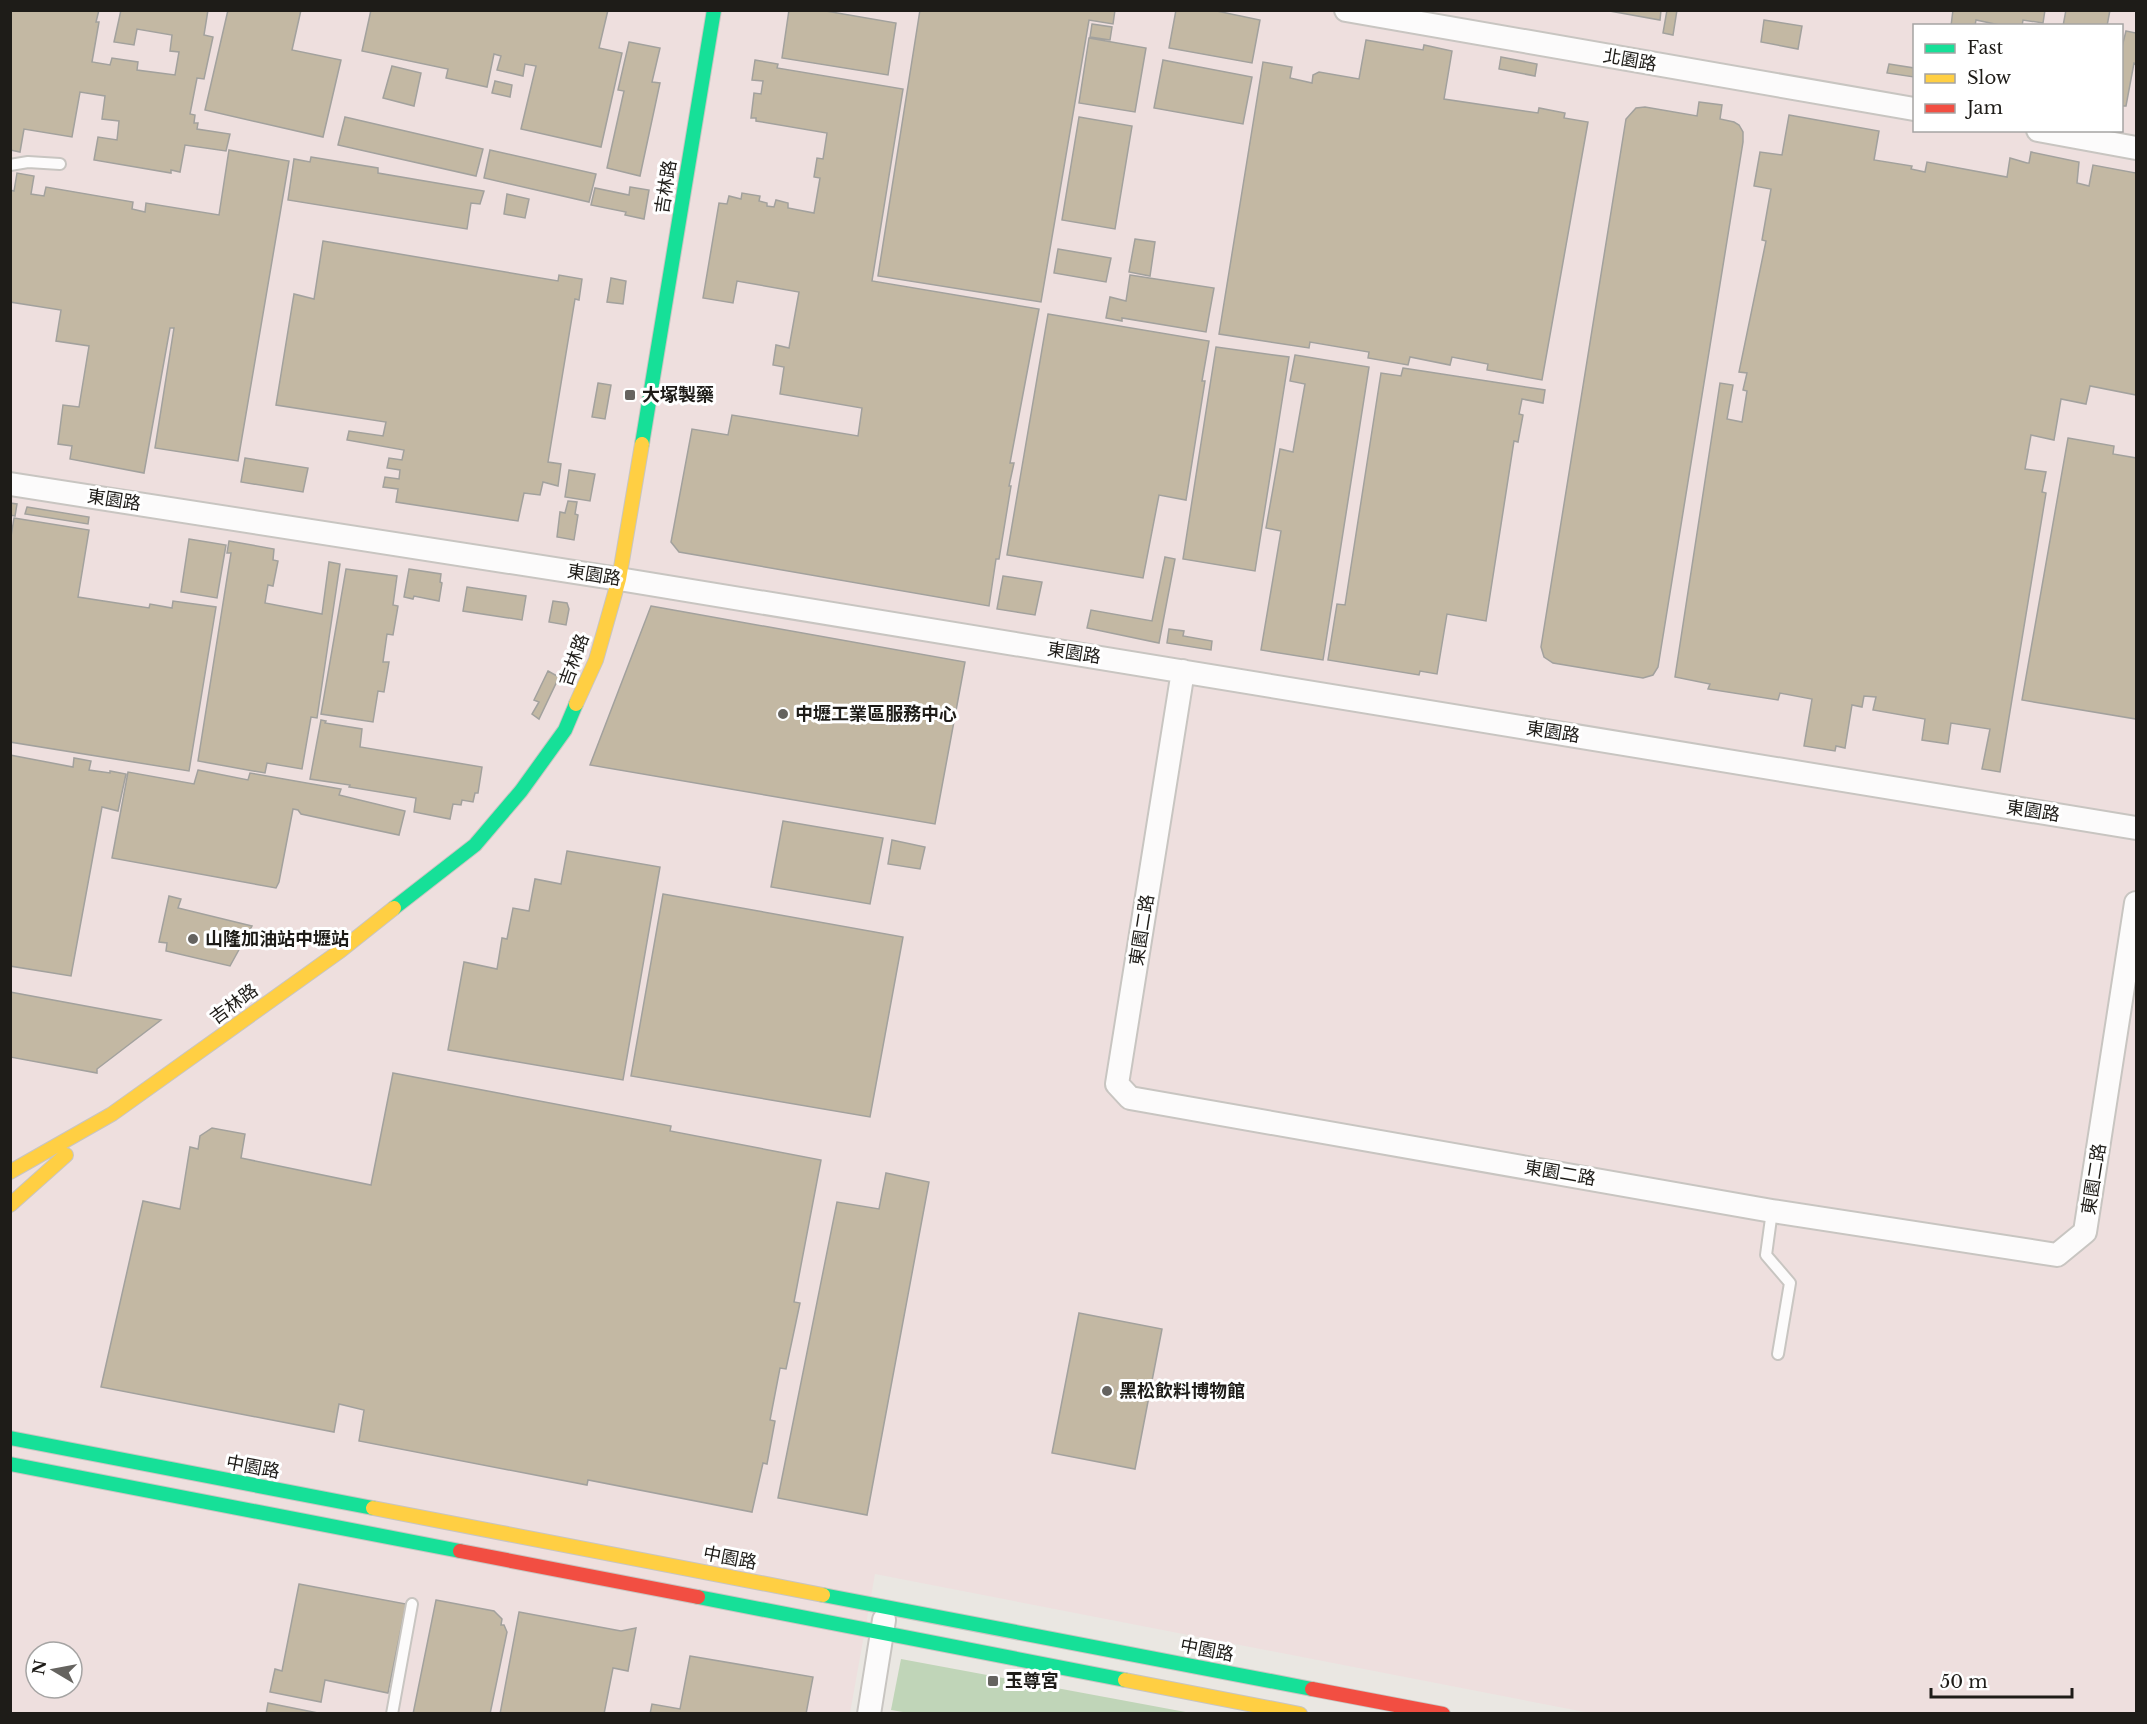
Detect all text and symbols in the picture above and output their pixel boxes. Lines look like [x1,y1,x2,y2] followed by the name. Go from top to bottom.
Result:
[1913,24,2123,132] legend
[1967,37,2004,59] text: Fast
[1602,44,1658,76] street label: 北園路
[1967,67,2012,89] text: Slow
[1965,97,2003,119] text: Jam
[651,159,681,215] street label: 吉林路
[642,384,714,406] place label: 大塚製藥
[623,388,637,402] marker: 大塚製藥
[86,485,142,515] street label: 東園路
[566,560,622,590] street label: 東園路
[554,631,594,689] street label: 吉林路
[1046,638,1102,668] street label: 東園路
[795,703,957,725] place label: 中壢工業區服務中心
[776,707,790,721] marker: 中壢工業區服務中心
[1525,717,1581,747] street label: 東園路
[2005,796,2061,826] street label: 東園路
[1126,893,1158,967] street label: 東園二路
[205,928,349,950] place label: 山隆加油站中壢站
[186,932,200,946] marker: 山隆加油站中壢站
[206,979,262,1029] street label: 吉林路
[2078,1142,2110,1216] street label: 東園二路
[1523,1156,1597,1190] street label: 東園二路
[1119,1380,1245,1402] place label: 黑松飲料博物館
[1100,1384,1114,1398] marker: 黑松飲料博物館
[224,1451,282,1483] street label: 中園路
[701,1542,759,1574] street label: 中園路
[1178,1634,1236,1666] street label: 中園路
[24,1640,84,1700] north arrow
[28,1658,50,1677] text: N
[1931,1661,2072,1699] scale bar
[1005,1670,1059,1692] place label: 玉尊宮
[1940,1671,1988,1693] text: 50 m
[986,1674,1000,1688] marker: 玉尊宮

